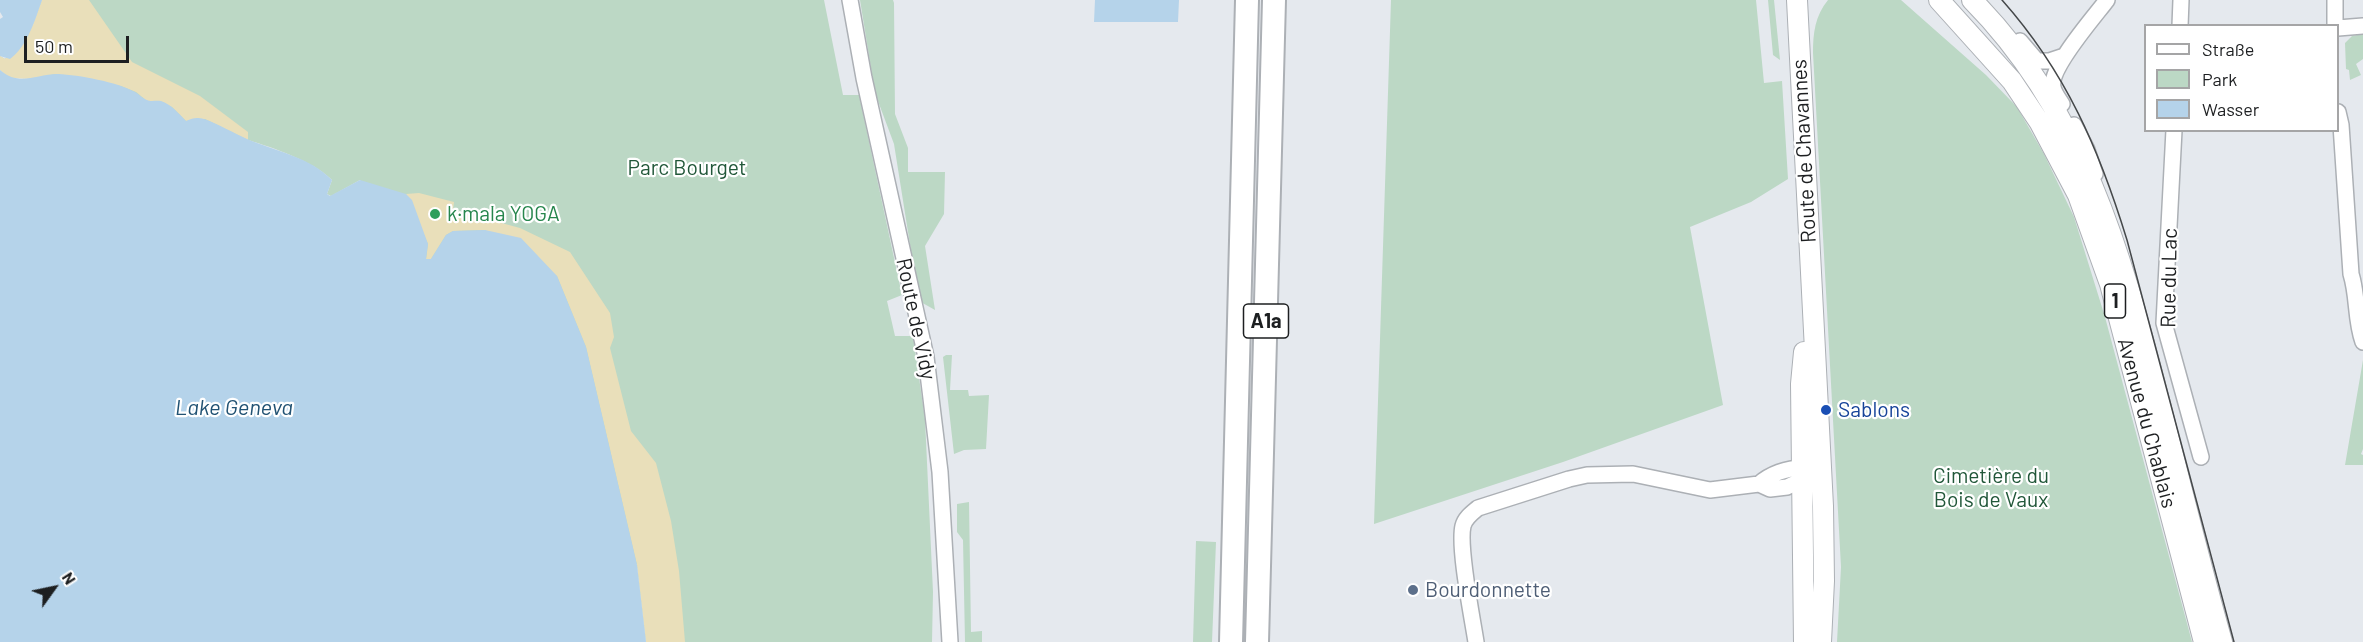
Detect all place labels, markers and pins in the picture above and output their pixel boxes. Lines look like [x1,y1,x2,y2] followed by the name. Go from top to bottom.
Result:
[447,201,560,227] place label: k·mala YOGA
[428,207,442,221] marker: k·mala YOGA
[1838,397,1910,423] place label: Sablons
[1819,403,1833,417] marker: Sablons
[1425,577,1551,603] place label: Bourdonnette
[1406,583,1420,597] marker: Bourdonnette

